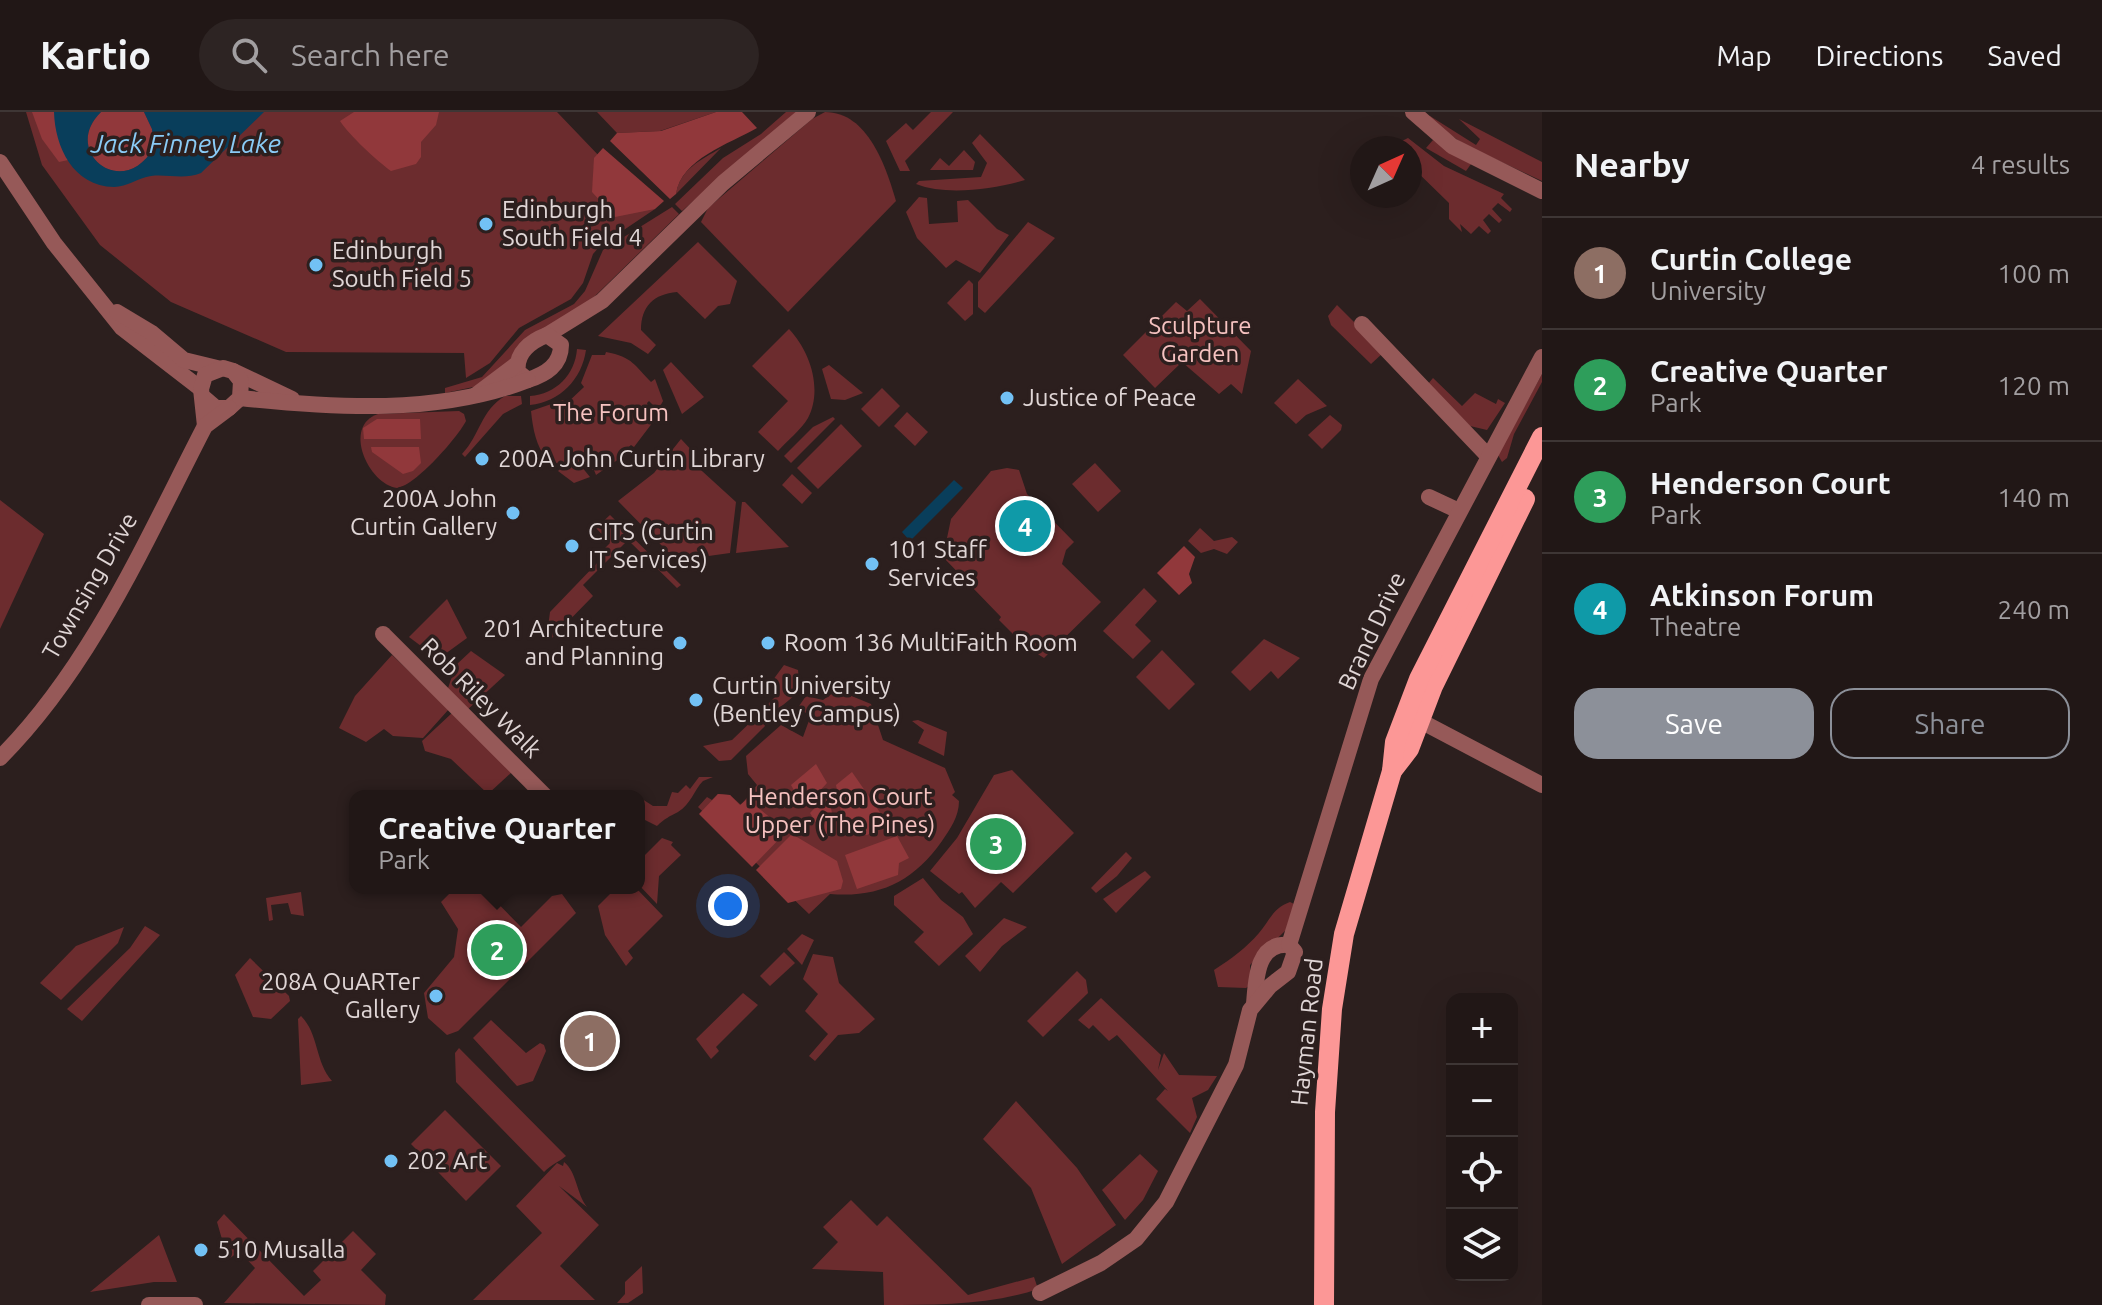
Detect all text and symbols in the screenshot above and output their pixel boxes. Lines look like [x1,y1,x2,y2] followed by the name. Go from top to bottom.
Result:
[199,19,759,91] search box
[227,33,271,77] icon: search
[40,34,151,76] text: Kartio
[291,38,450,72] text: Search here
[1716,40,1772,71] text: Map
[1816,40,1943,71] text: Directions
[1987,40,2062,71] text: Saved
[89,129,281,158] water label: Jack Finney Lake
[1350,136,1422,208] north arrow
[1574,145,1689,183] text: Nearby
[1971,150,2070,179] text: 4 results
[502,196,642,251] place label: Edinburgh South Field 4
[477,215,495,233] marker: Edinburgh South Field 4
[332,237,472,292] place label: Edinburgh South Field 5
[1650,242,1852,276] text: Curtin College
[307,256,325,274] marker: Edinburgh South Field 5
[1593,259,1607,288] text: 1
[1998,259,2070,288] text: 100 m
[1650,276,1766,305] text: University
[1148,312,1252,367] park label: Sculpture Garden
[1650,354,1888,388] text: Creative Quarter
[1593,371,1607,400] text: 2
[1998,371,2070,400] text: 120 m
[1023,384,1197,411] place label: Justice of Peace
[1650,388,1702,417] text: Park
[998,389,1016,407] marker: Justice of Peace
[553,399,669,426] park label: The Forum
[498,445,765,472] place label: 200A John Curtin Library
[473,450,491,468] marker: 200A John Curtin Library
[1650,466,1891,500] text: Henderson Court
[1593,483,1607,512] text: 3
[1998,483,2070,512] text: 140 m
[350,485,497,540] place label: 200A John Curtin Gallery
[999,496,1051,556] pin: 4
[1650,500,1702,529] text: Park
[504,504,522,522] marker: 200A John Curtin Gallery
[37,508,142,664] street label: Townsing Drive
[588,518,714,573] place label: CITS (Curtin IT Services)
[888,536,987,591] place label: 101 Staff Services
[563,537,581,555] marker: CITS (Curtin IT Services)
[863,555,881,573] marker: 101 Staff Services
[1333,568,1411,694] street label: Brand Drive
[1650,578,1874,612] text: Atkinson Forum
[1593,595,1607,624] text: 4
[1998,595,2070,624] text: 240 m
[1650,612,1741,641] text: Theatre
[483,615,664,670] place label: 201 Architecture and Planning
[784,629,1078,656] place label: Room 136 MultiFaith Room
[416,632,547,763] street label: Rob Riley Walk
[671,634,689,652] marker: 201 Architecture and Planning
[759,634,777,652] marker: Room 136 MultiFaith Room
[712,672,901,727] place label: Curtin University (Bentley Campus)
[1574,688,1814,759] button: Save
[1830,688,2070,759] button: Share
[687,691,705,709] marker: Curtin University (Bentley Campus)
[745,783,935,838] park label: Henderson Court Upper (The Pines)
[349,790,645,894] popup
[378,811,616,845] text: Creative Quarter
[970,814,1022,874] pin: 3
[378,845,430,874] text: Park
[708,886,748,926] your location
[471,920,523,980] pin: 2
[1285,957,1328,1107] street label: Hayman Road
[261,968,420,1023] place label: 208A QuARTer Gallery
[427,987,445,1005] marker: 208A QuARTer Gallery
[1446,993,1518,1281] map controls
[1446,993,1518,1065] button: +
[564,1011,616,1071] pin: 1
[1446,1065,1518,1137] button: −
[1446,1137,1518,1209] button: locate
[407,1147,488,1174] place label: 202 Art
[382,1152,400,1170] marker: 202 Art
[1446,1209,1518,1281] button: layers
[217,1236,345,1263] place label: 510 Musalla
[192,1241,210,1259] marker: 510 Musalla

